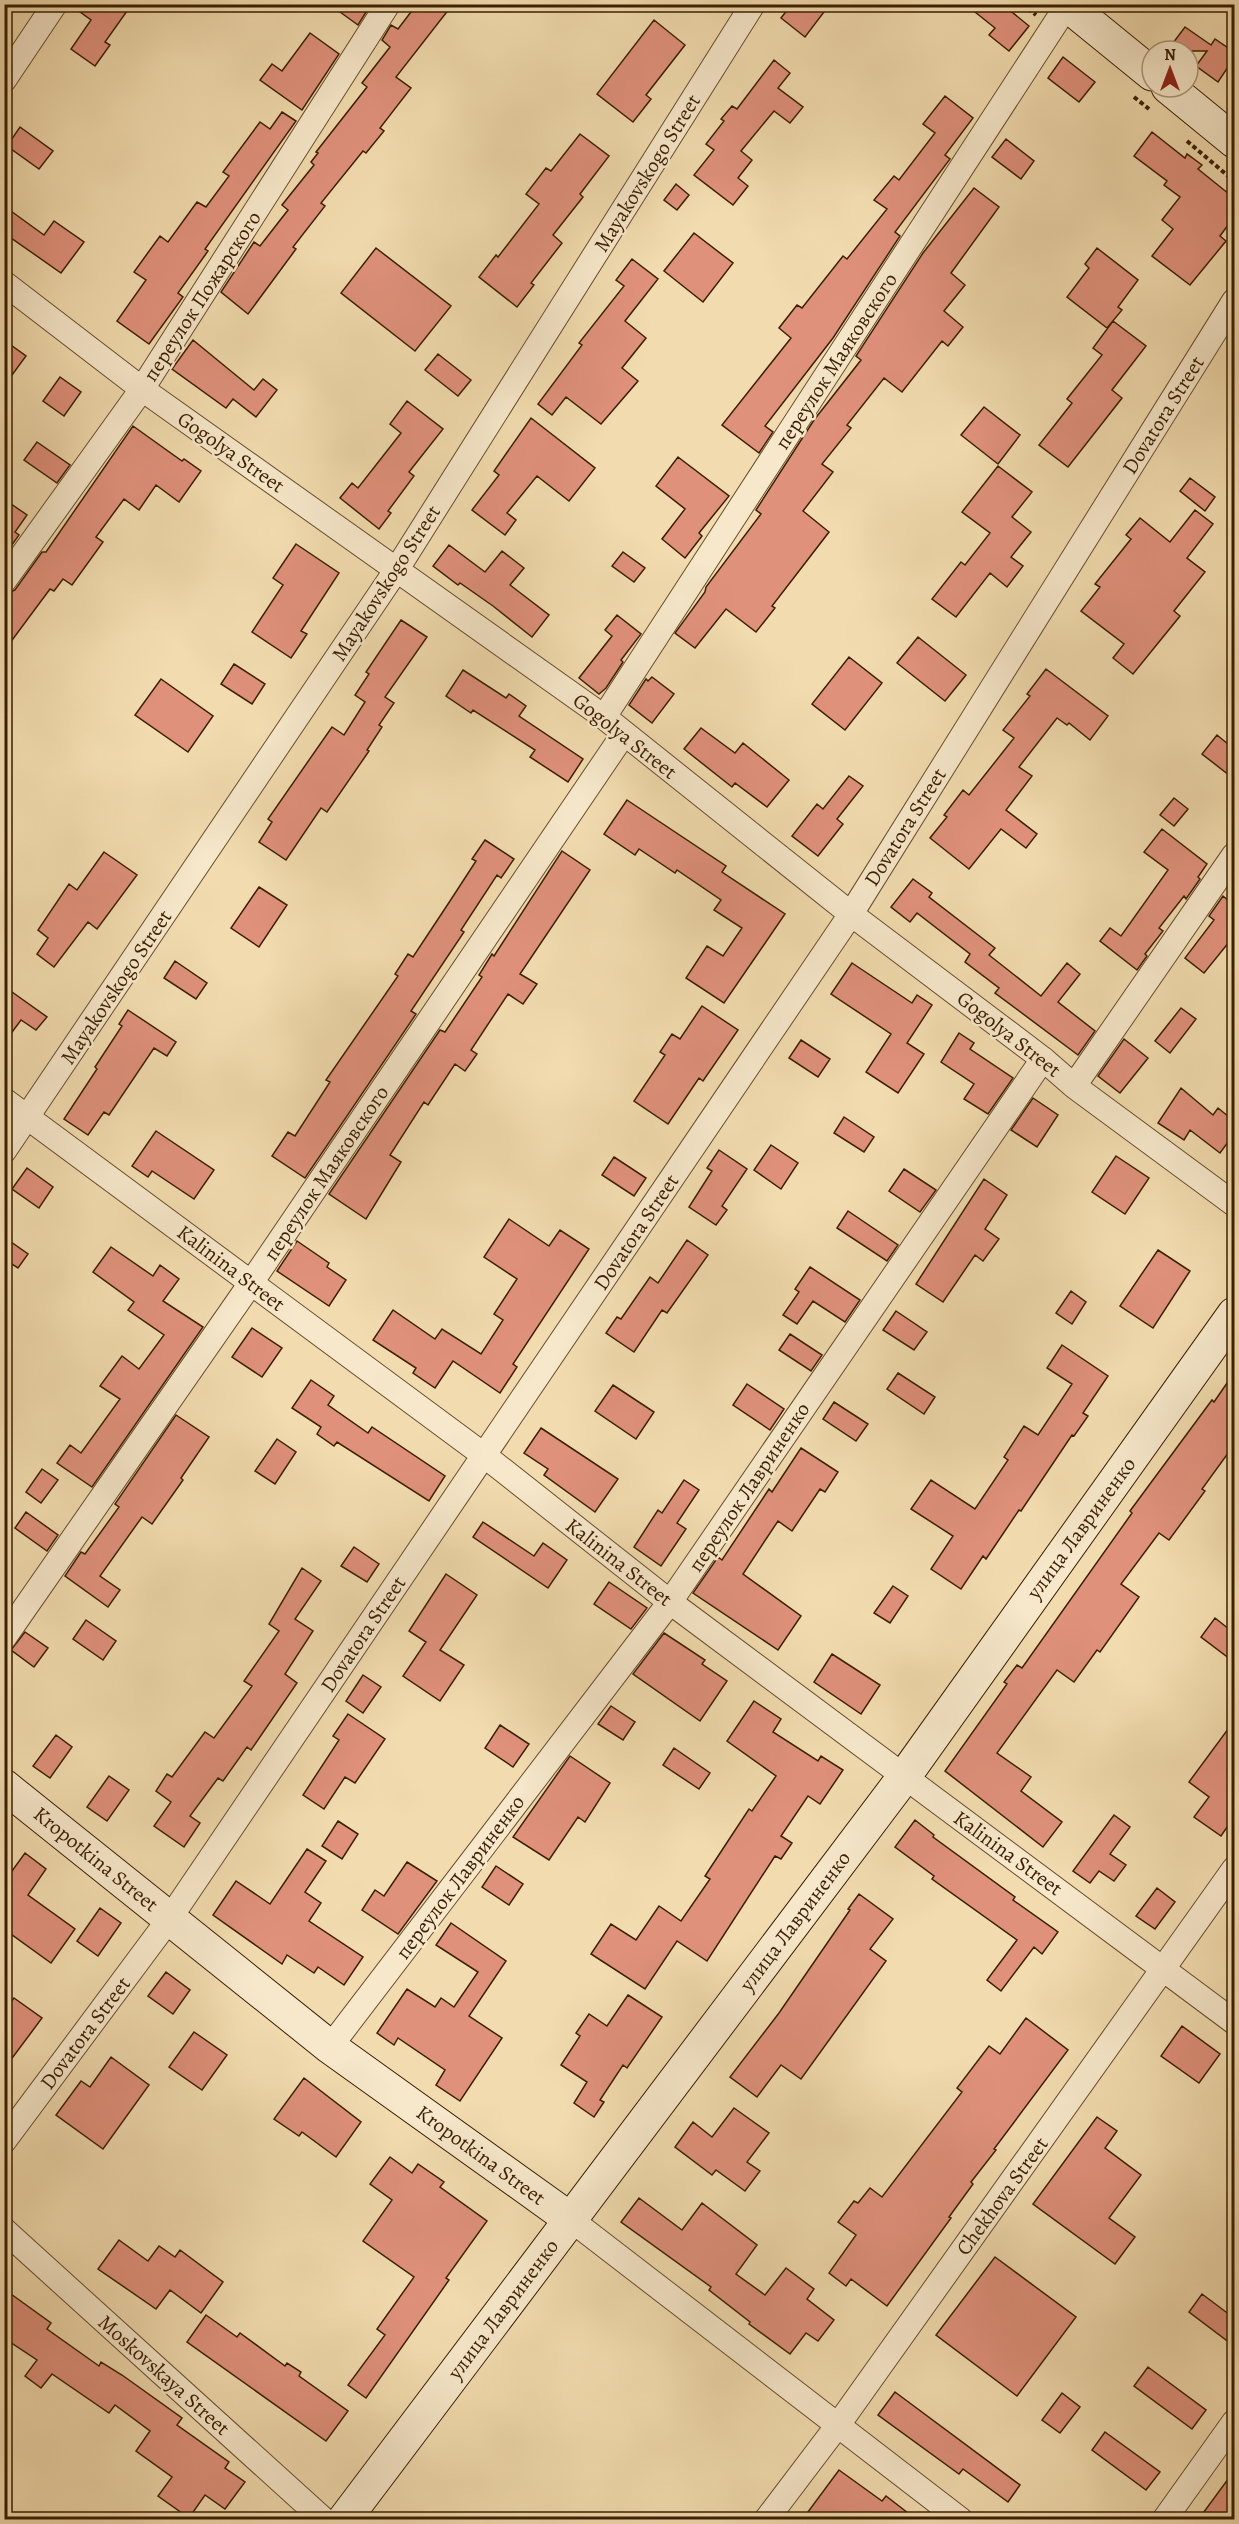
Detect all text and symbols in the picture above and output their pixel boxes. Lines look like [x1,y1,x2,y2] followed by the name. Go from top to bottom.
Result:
[1140,39,1200,99] north arrow
[1164,44,1176,66] text: N
[587,89,707,257] street label: Mayakovskogo Street
[136,205,268,387] street label: переулок Пожарского
[768,267,904,455] street label: переулок Маяковского
[1115,350,1211,479] street label: Dovatora Street
[172,405,290,499] street label: Gogolya Street
[325,499,447,667] street label: Mayakovskogo Street
[567,687,683,785] street label: Gogolya Street
[857,762,953,891] street label: Dovatora Street
[54,904,178,1070] street label: Mayakovskogo Street
[951,985,1067,1083] street label: Gogolya Street
[257,1080,395,1266] street label: переулок Маяковского
[587,1168,685,1296] street label: Dovatora Street
[171,1218,291,1318] street label: Kalinina Street
[682,1397,816,1577] street label: переулок Лавриненко
[1019,1451,1142,1605] street label: улица Лавриненко
[560,1511,678,1613] street label: Kalinina Street
[314,1570,412,1698] street label: Dovatora Street
[389,1789,531,1965] street label: переулок Лавриненко
[28,1800,164,1918] street label: Kropotkina Street
[948,1804,1068,1902] street label: Kalinina Street
[732,1845,857,1998] street label: улица Лавриненко
[33,1971,137,2095] street label: Dovatora Street
[411,2099,551,2211] street label: Kropotkina Street
[949,2131,1055,2261] street label: Chekhova Street
[440,2233,565,2386] street label: улица Лавриненко
[92,2308,236,2442] street label: Moskovskaya Street

